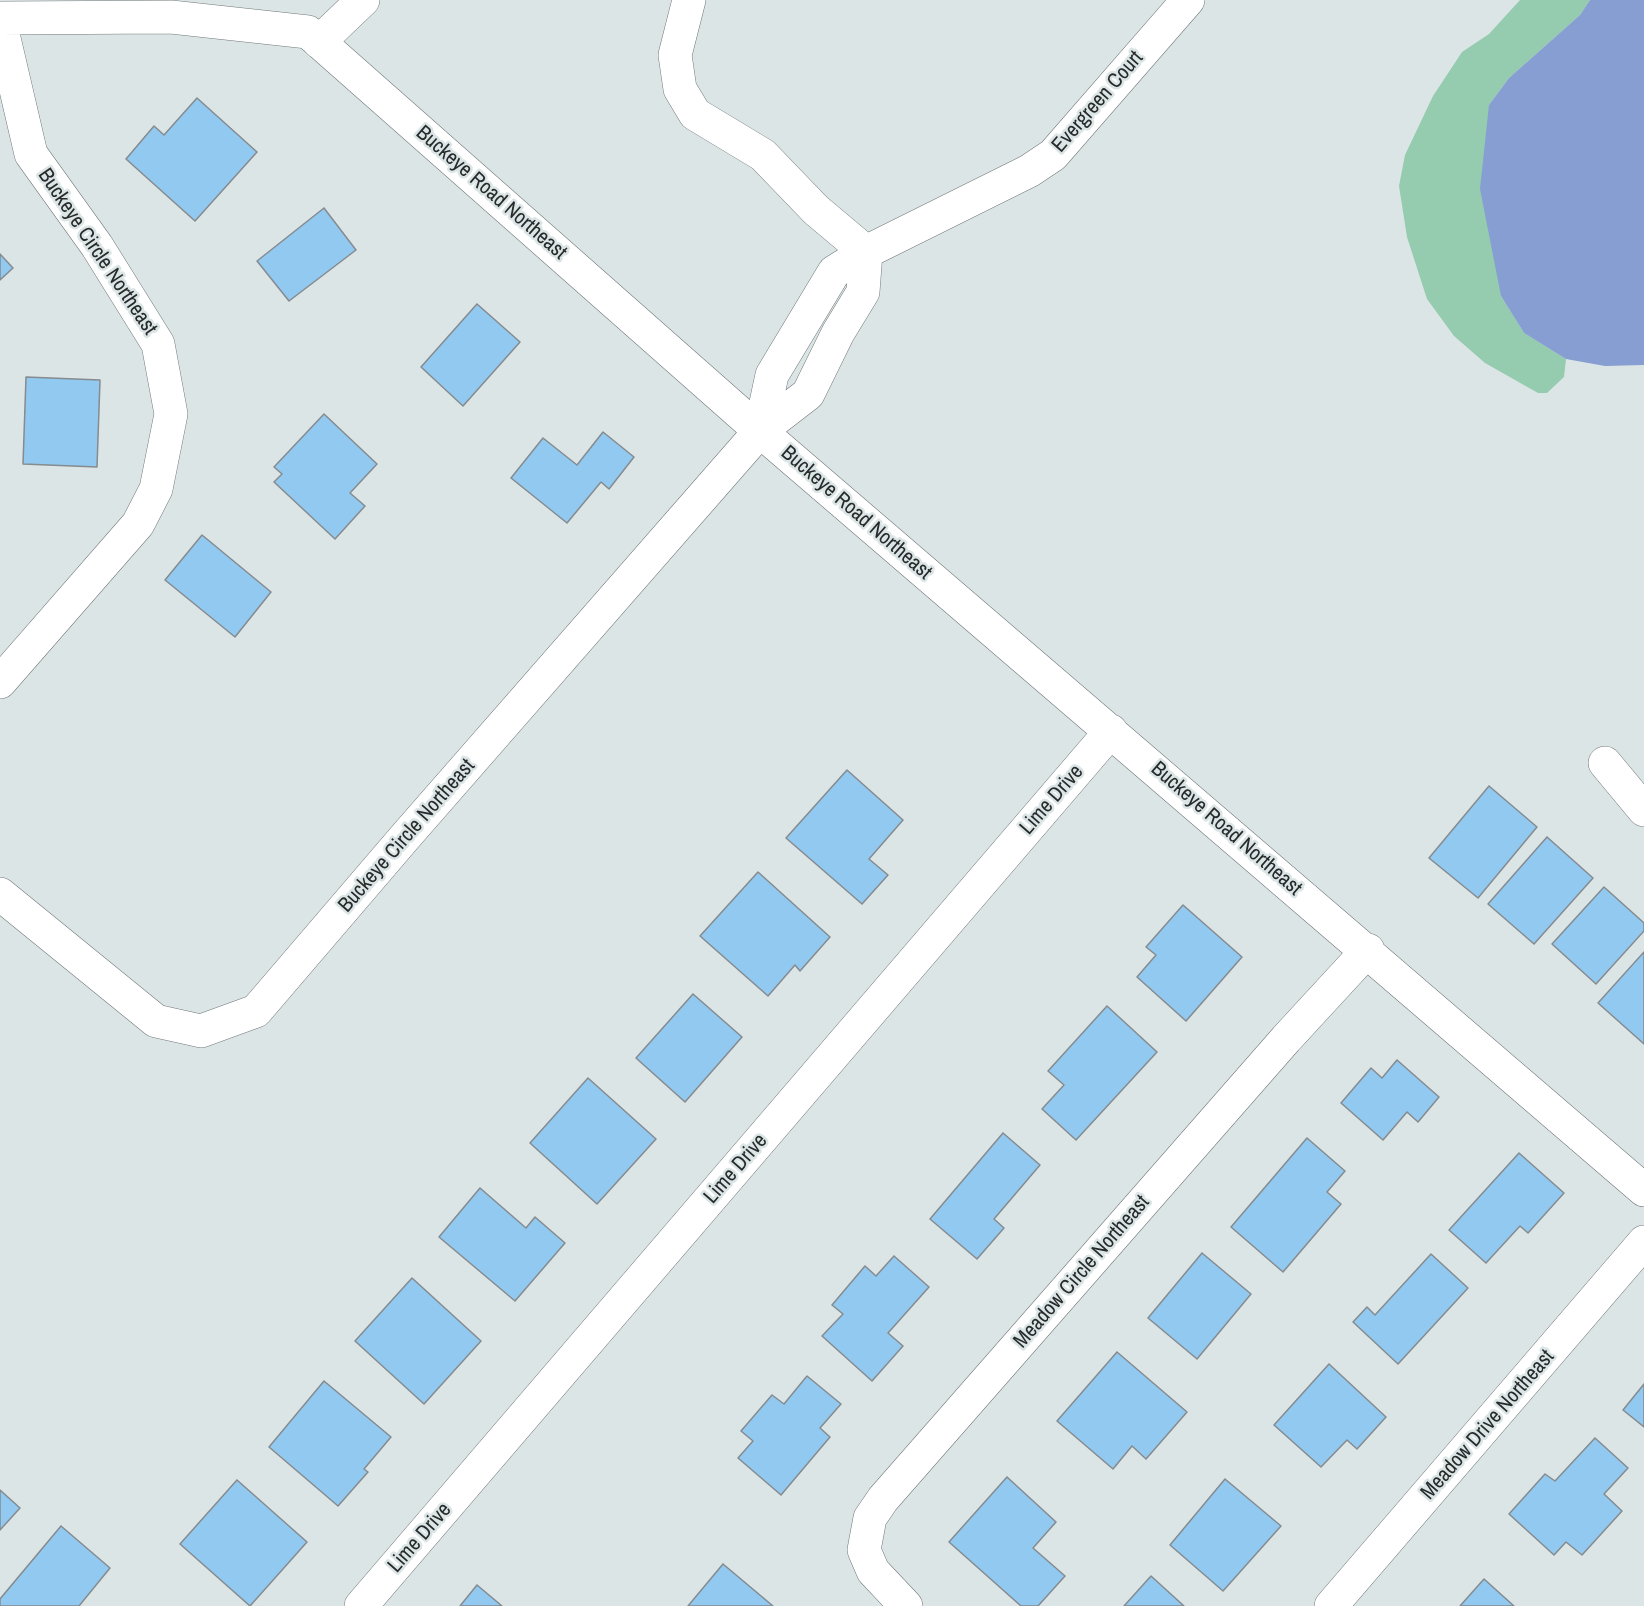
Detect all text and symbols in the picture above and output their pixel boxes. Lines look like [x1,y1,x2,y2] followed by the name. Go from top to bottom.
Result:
[1047,46,1149,158] street label: Evergreen Court
[410,121,572,265] street label: Buckeye Road Northeast
[32,164,162,340] street label: Buckeye Circle Northeast
[775,441,937,585] street label: Buckeye Road Northeast
[333,754,481,918] street label: Buckeye Circle Northeast
[1145,757,1307,901] street label: Buckeye Road Northeast
[1015,760,1089,840] street label: Lime Drive
[699,1129,773,1209] street label: Lime Drive
[1009,1190,1155,1354] street label: Meadow Circle Northeast
[1416,1345,1560,1505] street label: Meadow Drive Northeast
[383,1498,457,1578] street label: Lime Drive

